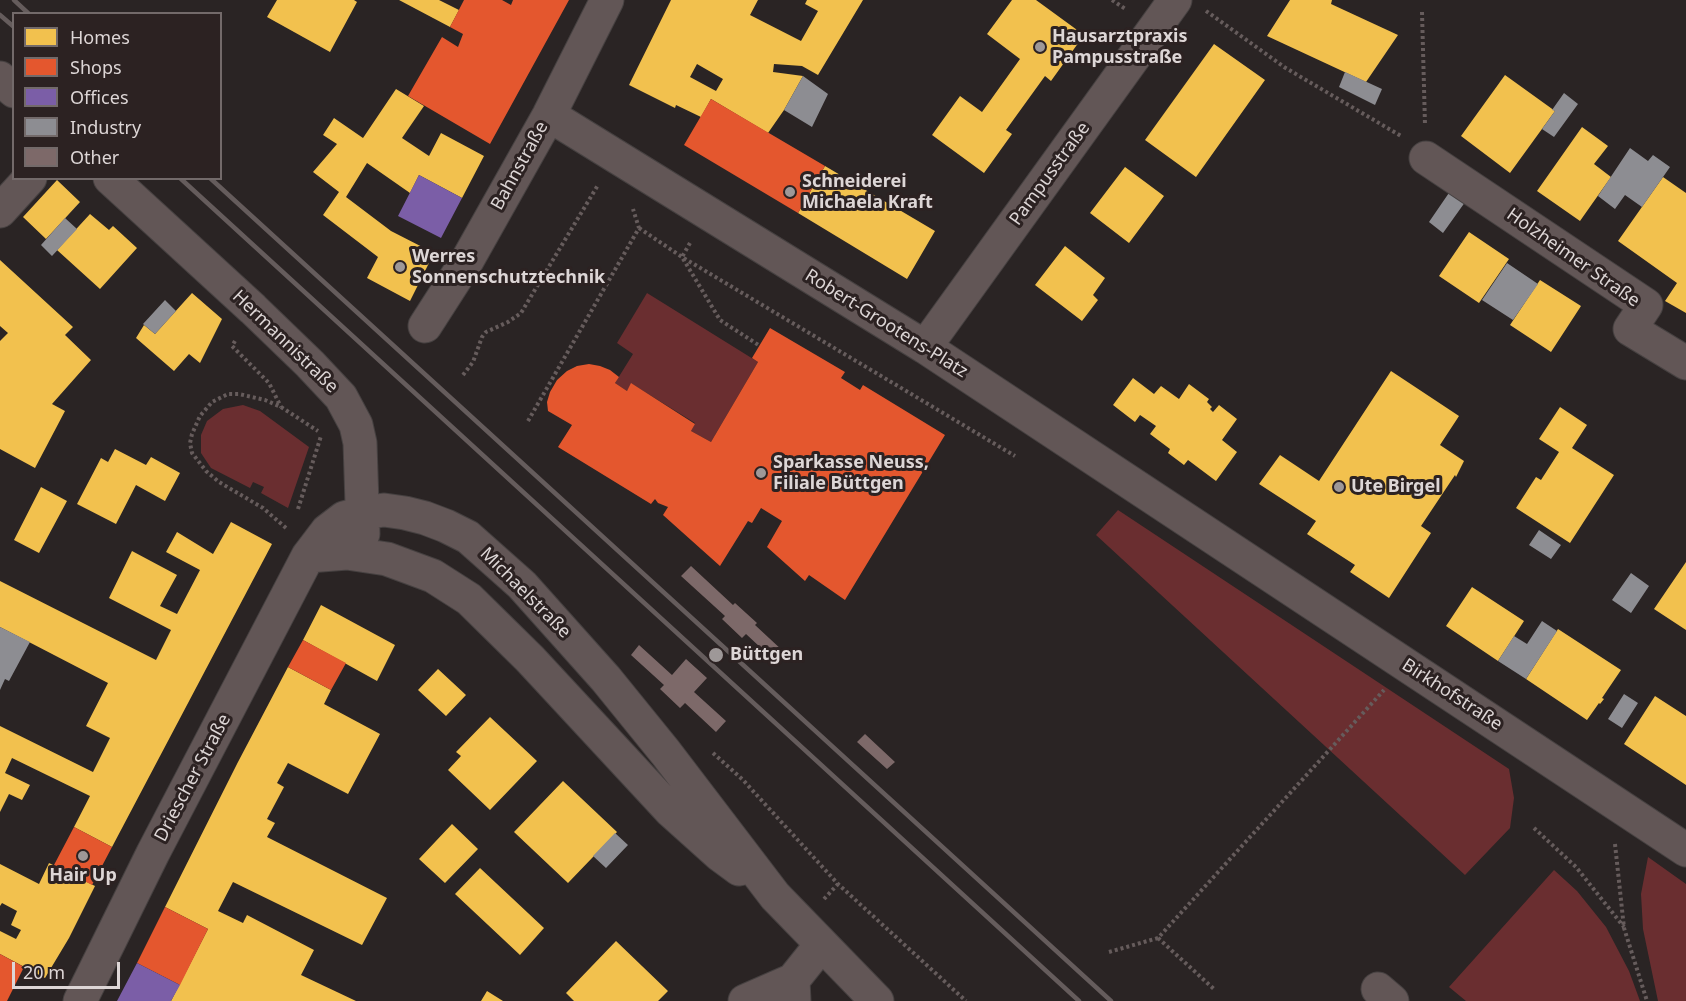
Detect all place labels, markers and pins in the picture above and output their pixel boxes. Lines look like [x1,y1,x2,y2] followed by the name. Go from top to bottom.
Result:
[1052,26,1187,68] place label: Hausarztpraxis Pampusstraße
[1033,40,1047,54] marker: Hausarztpraxis Pampusstraße
[802,171,933,213] place label: Schneiderei Michaela Kraft
[783,185,797,199] marker: Schneiderei Michaela Kraft
[412,246,605,288] place label: Werres Sonnenschutztechnik
[393,260,407,274] marker: Werres Sonnenschutztechnik
[773,452,929,494] place label: Sparkasse Neuss, Filiale Büttgen
[754,466,768,480] marker: Sparkasse Neuss, Filiale Büttgen
[1351,476,1441,498] place label: Ute Birgel
[1332,480,1346,494] marker: Ute Birgel
[730,644,803,666] place label: Büttgen
[707,646,725,664] marker: Büttgen
[76,849,90,863] marker: Hair Up
[49,865,117,887] place label: Hair Up

